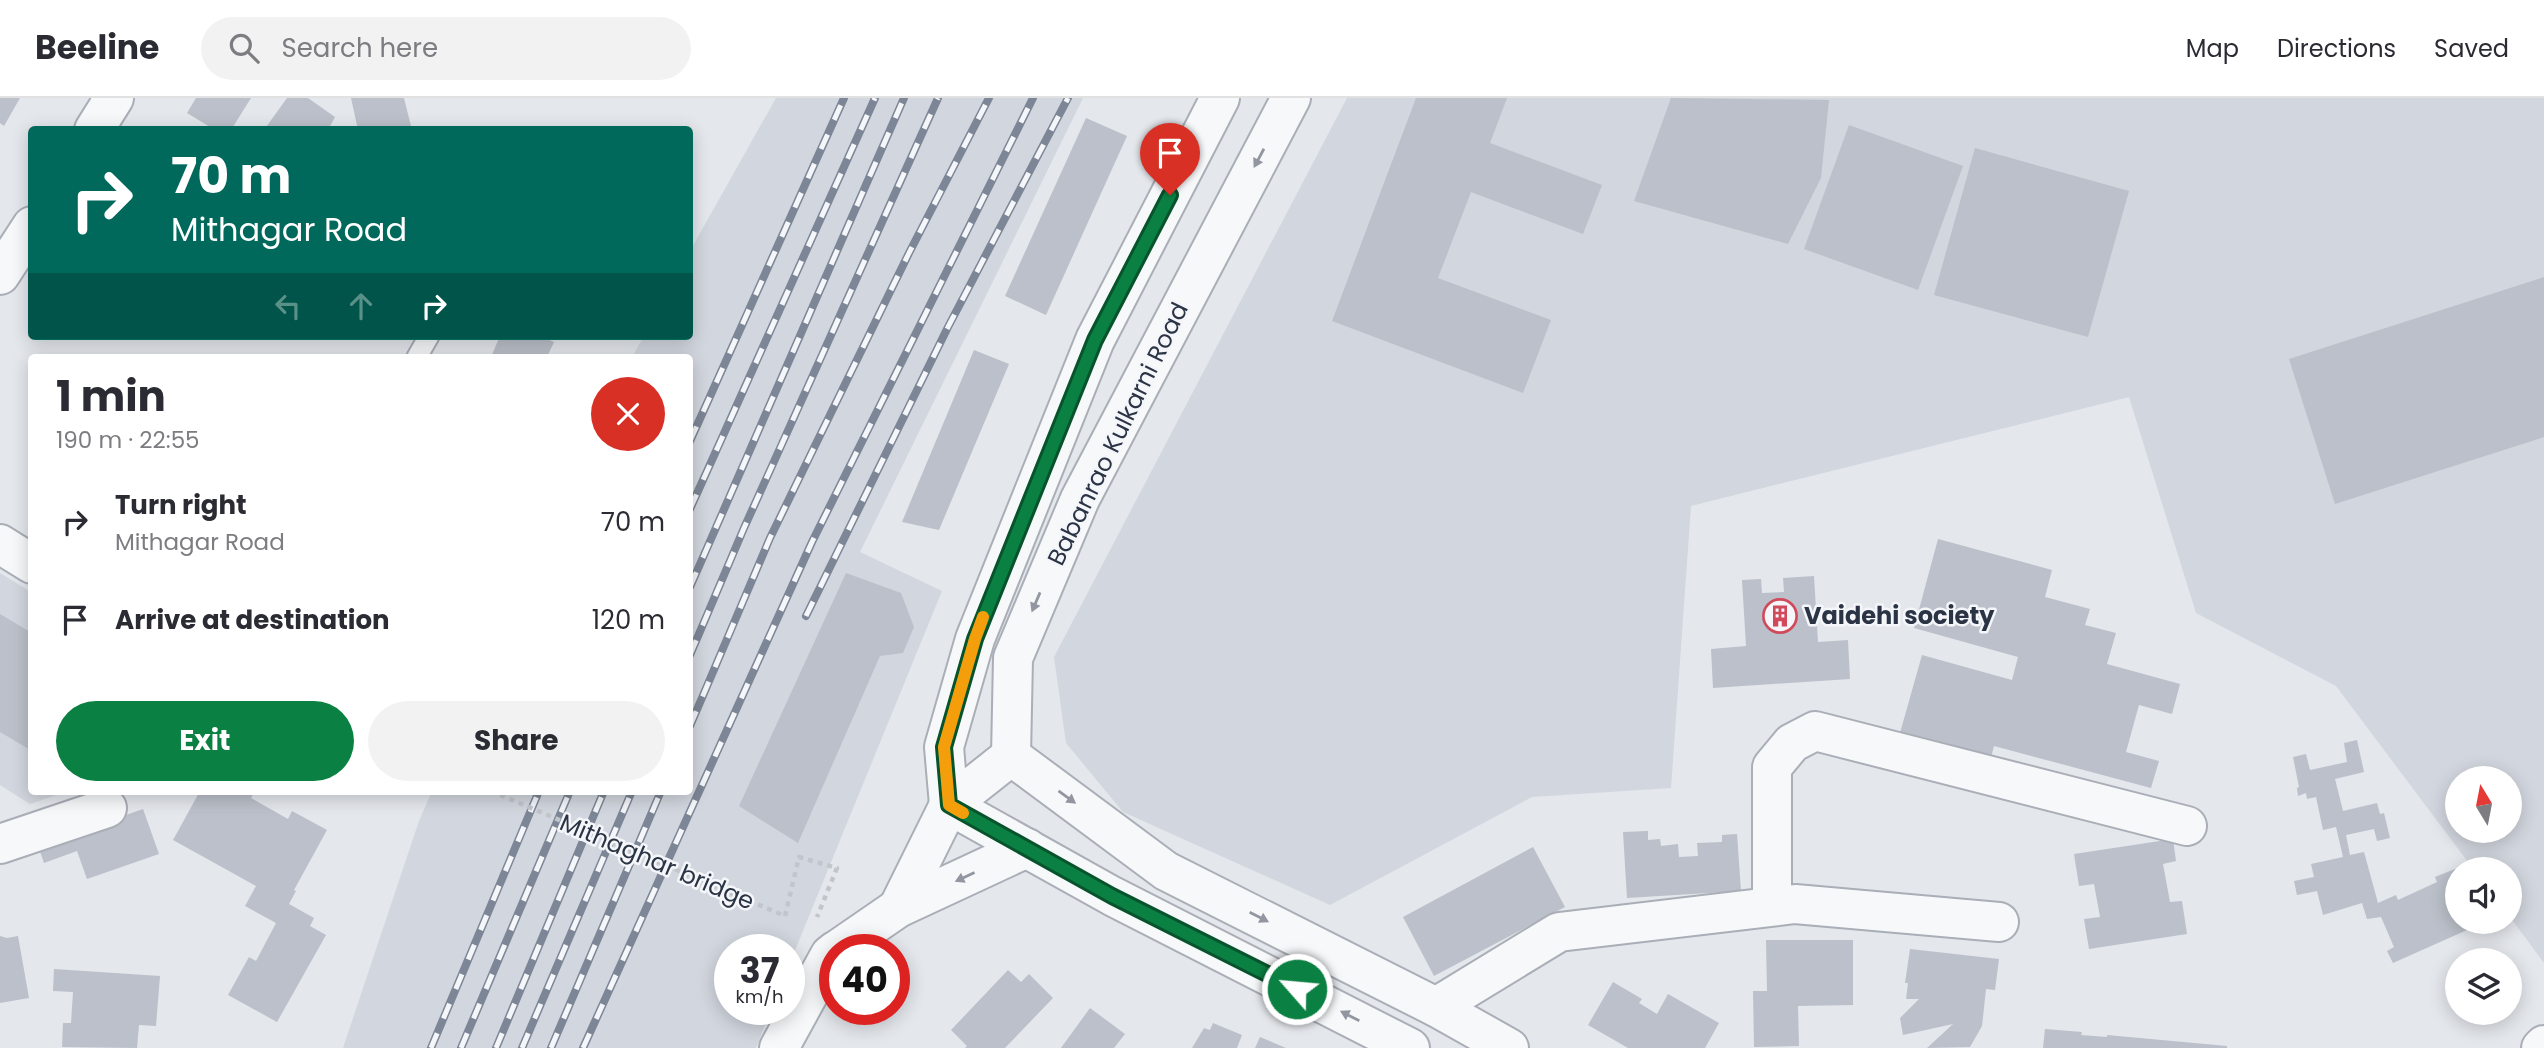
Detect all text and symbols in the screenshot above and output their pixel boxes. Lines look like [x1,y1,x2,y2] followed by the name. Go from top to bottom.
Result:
[201,17,691,80] search box
[35,24,159,71] text: Beeline
[225,29,263,67] icon: search
[281,30,438,66] text: Search here
[2186,32,2239,65] text: Map
[2277,32,2396,65] text: Directions
[2434,32,2509,65] text: Saved
[1140,123,1200,195] pin
[1151,134,1189,172] icon: arrive
[171,142,291,210] text: 70 m
[1253,149,1265,168] one-way arrow
[56,154,147,245] icon: right
[171,207,407,252] text: Mithagar Road
[269,287,307,325] icon: left
[342,287,380,325] icon: ahead
[415,287,453,325] icon: right
[1039,297,1196,571] street label: Babanrao Kulkarni Road
[56,367,166,426] text: 1 min
[591,377,665,451] button: close
[56,424,200,456] text: 190 m · 22:55
[115,487,247,523] text: Turn right
[56,503,94,541] icon: right
[601,504,665,540] text: 70 m
[115,526,285,558] text: Mithagar Road
[1031,592,1042,613] one-way arrow
[1761,597,1799,635] building icon: Vaidehi society
[1804,599,1995,632] place label: Vaidehi society
[56,601,94,639] icon: arrive
[115,602,390,638] text: Arrive at destination
[592,602,665,638] text: 120 m
[56,701,354,781] button: Exit
[368,701,665,781] button: Share
[2445,766,2522,844] north arrow
[2445,766,2522,1025] map controls
[1058,790,1076,804] one-way arrow
[555,806,760,917] street label: Mithaghar bridge
[2445,857,2522,934] button: sound
[955,871,975,883] one-way arrow
[1249,912,1269,923] one-way arrow
[819,934,910,1025] speed limit sign: 40
[740,946,779,995] text: 37
[2445,948,2522,1025] button: layers
[1260,952,1334,1026] position arrow
[736,984,783,1009] text: km/h
[1339,1010,1359,1022] one-way arrow

